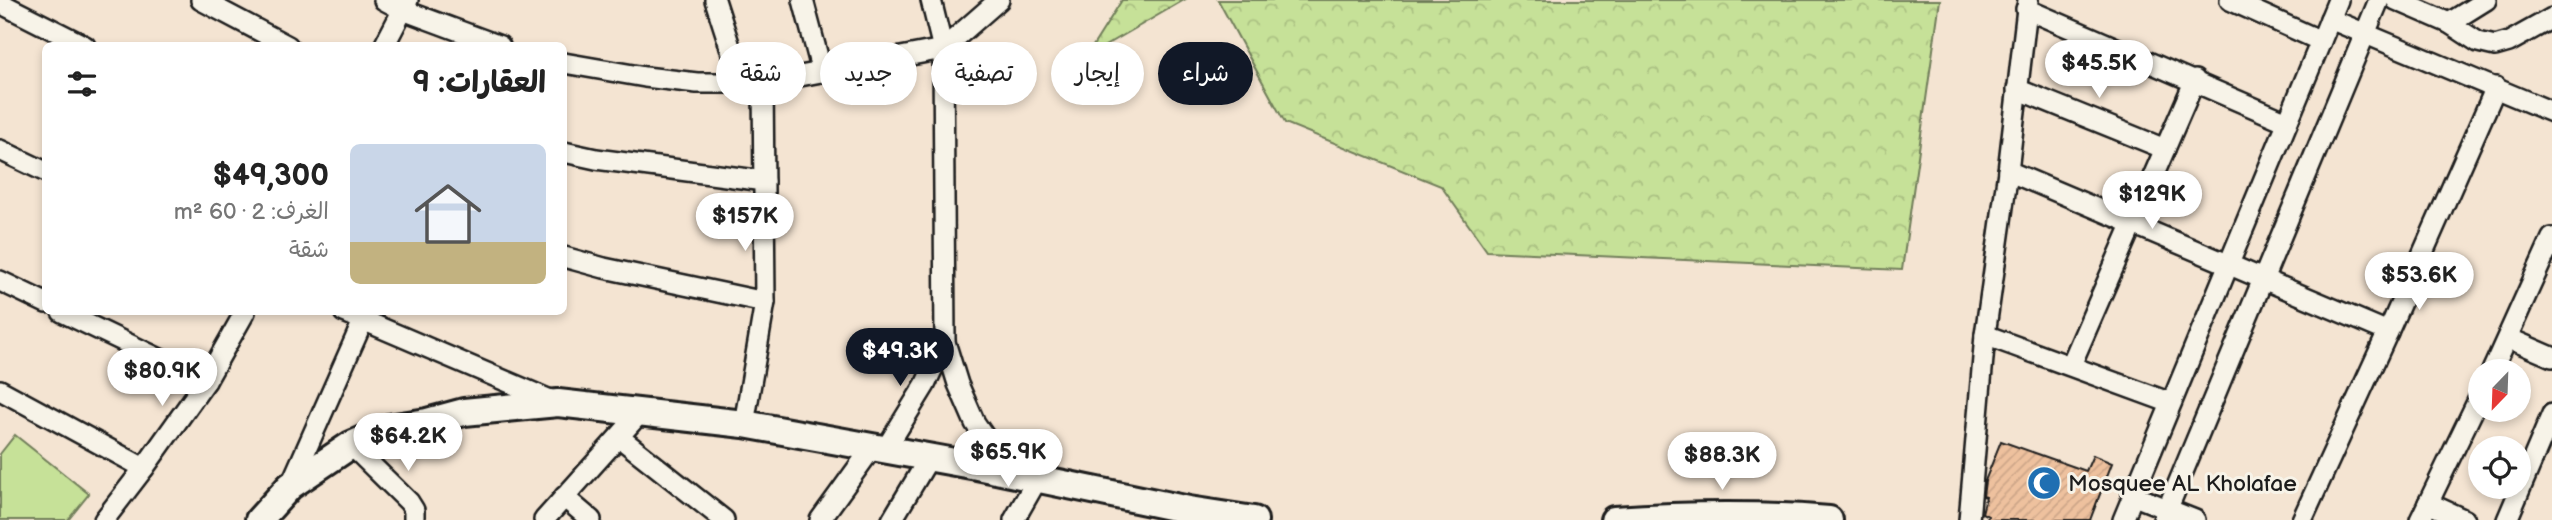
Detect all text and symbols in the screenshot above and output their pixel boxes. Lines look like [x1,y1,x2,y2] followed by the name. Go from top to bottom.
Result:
[2042,41,2156,100] pin: $45.5K
[716,42,806,105] chip: شقة
[820,42,917,105] chip: جديد
[931,42,1037,105] chip: تصفية
[1051,42,1144,105] chip: إيجار
[1158,42,1253,105] chip: شراء
[2061,49,2137,77] text: $45.5K
[63,65,101,103] icon: filters
[413,65,546,101] text: العقارات: 9
[212,158,329,194] text: $49,300
[406,172,490,256] icon: home
[2103,172,2201,231] pin: $129K
[2118,180,2186,208] text: $129K
[696,194,794,253] pin: $157K
[174,198,329,226] text: الغرف: 2 · 60 m²
[712,202,778,230] text: $157K
[289,236,329,264] text: شقة
[2362,252,2476,312] pin: $53.6K
[2381,261,2457,289] text: $53.6K
[843,328,957,388] pin: $49.3K
[862,337,938,365] text: $49.3K
[105,348,219,408] pin: $80.9K
[123,357,201,385] text: $80.9K
[2468,359,2530,422] north arrow
[2468,359,2531,499] map controls
[351,414,465,473] pin: $64.2K
[369,422,447,450] text: $64.2K
[951,430,1065,489] pin: $65.9K
[1665,433,1779,492] pin: $88.3K
[2468,436,2531,499] button: locate
[970,438,1046,466] text: $65.9K
[1684,441,1760,469] text: $88.3K
[2025,464,2063,502] mosque icon: Mosquee AL Kholafae
[2068,470,2297,498] place label: Mosquee AL Kholafae

